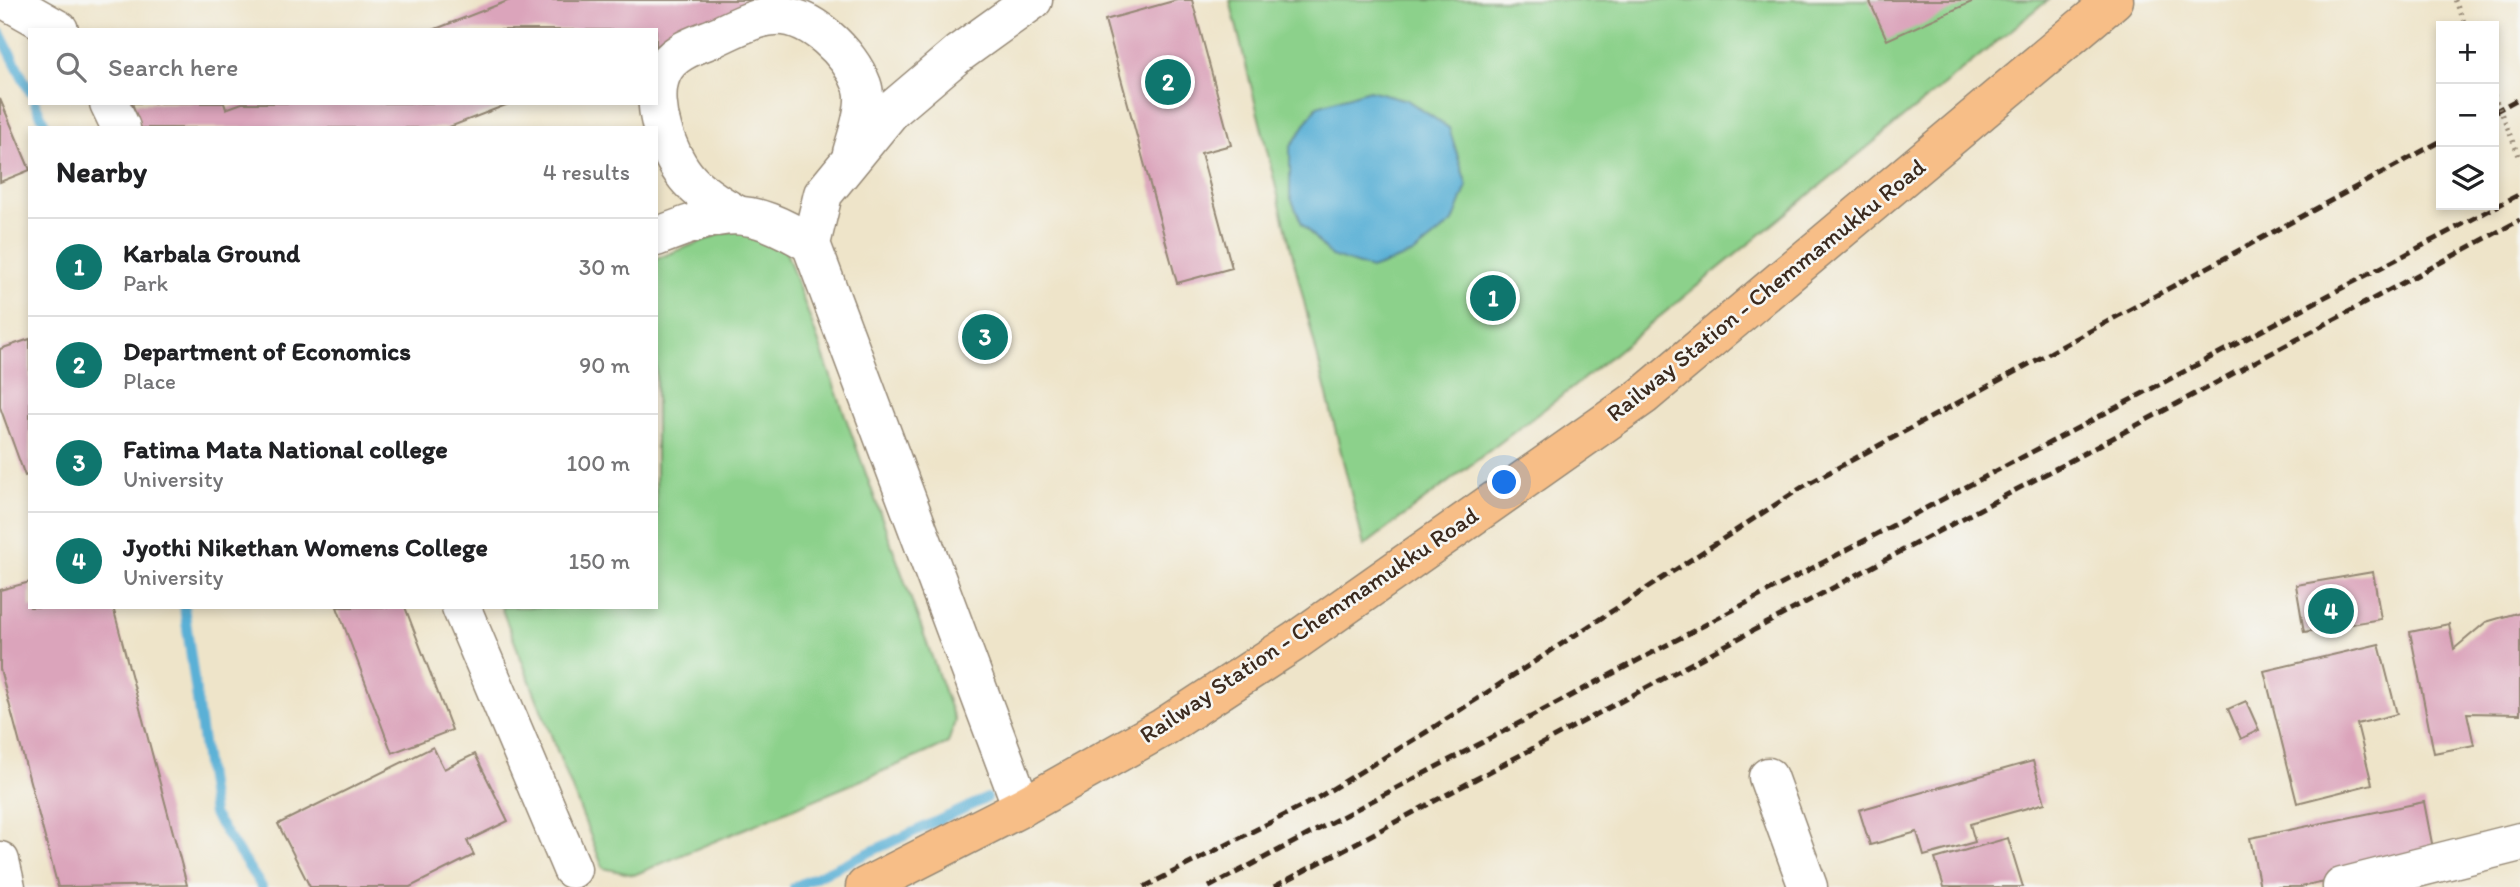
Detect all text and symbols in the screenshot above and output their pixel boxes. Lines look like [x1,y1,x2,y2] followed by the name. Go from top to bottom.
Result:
[2436,21,2499,210] map controls
[2436,21,2499,84] button: +
[28,28,658,105] search box
[52,48,90,86] icon: search
[108,51,238,83] text: Search here
[1145,56,1191,108] pin: 2
[2436,84,2499,147] button: −
[2436,147,2499,210] button: layers
[1600,152,1931,427] street label: Railway Station - Chemmamukku Road
[56,153,147,190] text: Nearby
[543,158,630,186] text: 4 results
[123,237,300,269] text: Karbala Ground
[74,253,84,281] text: 1
[579,253,630,281] text: 30 m
[123,269,168,297] text: Park
[1470,272,1516,324] pin: 1
[962,311,1008,363] pin: 3
[123,335,411,367] text: Department of Economics
[73,351,85,379] text: 2
[579,351,630,379] text: 90 m
[123,367,176,395] text: Place
[123,433,448,465] text: Fatima Mata National college
[73,449,85,477] text: 3
[566,449,630,477] text: 100 m
[123,465,223,493] text: University
[1487,465,1521,499] your location
[1134,500,1484,749] street label: Railway Station - Chemmamukku Road
[123,531,488,563] text: Jyothi Nikethan Womens College
[72,547,86,575] text: 4
[569,547,630,575] text: 150 m
[123,563,223,591] text: University
[2308,585,2354,637] pin: 4

